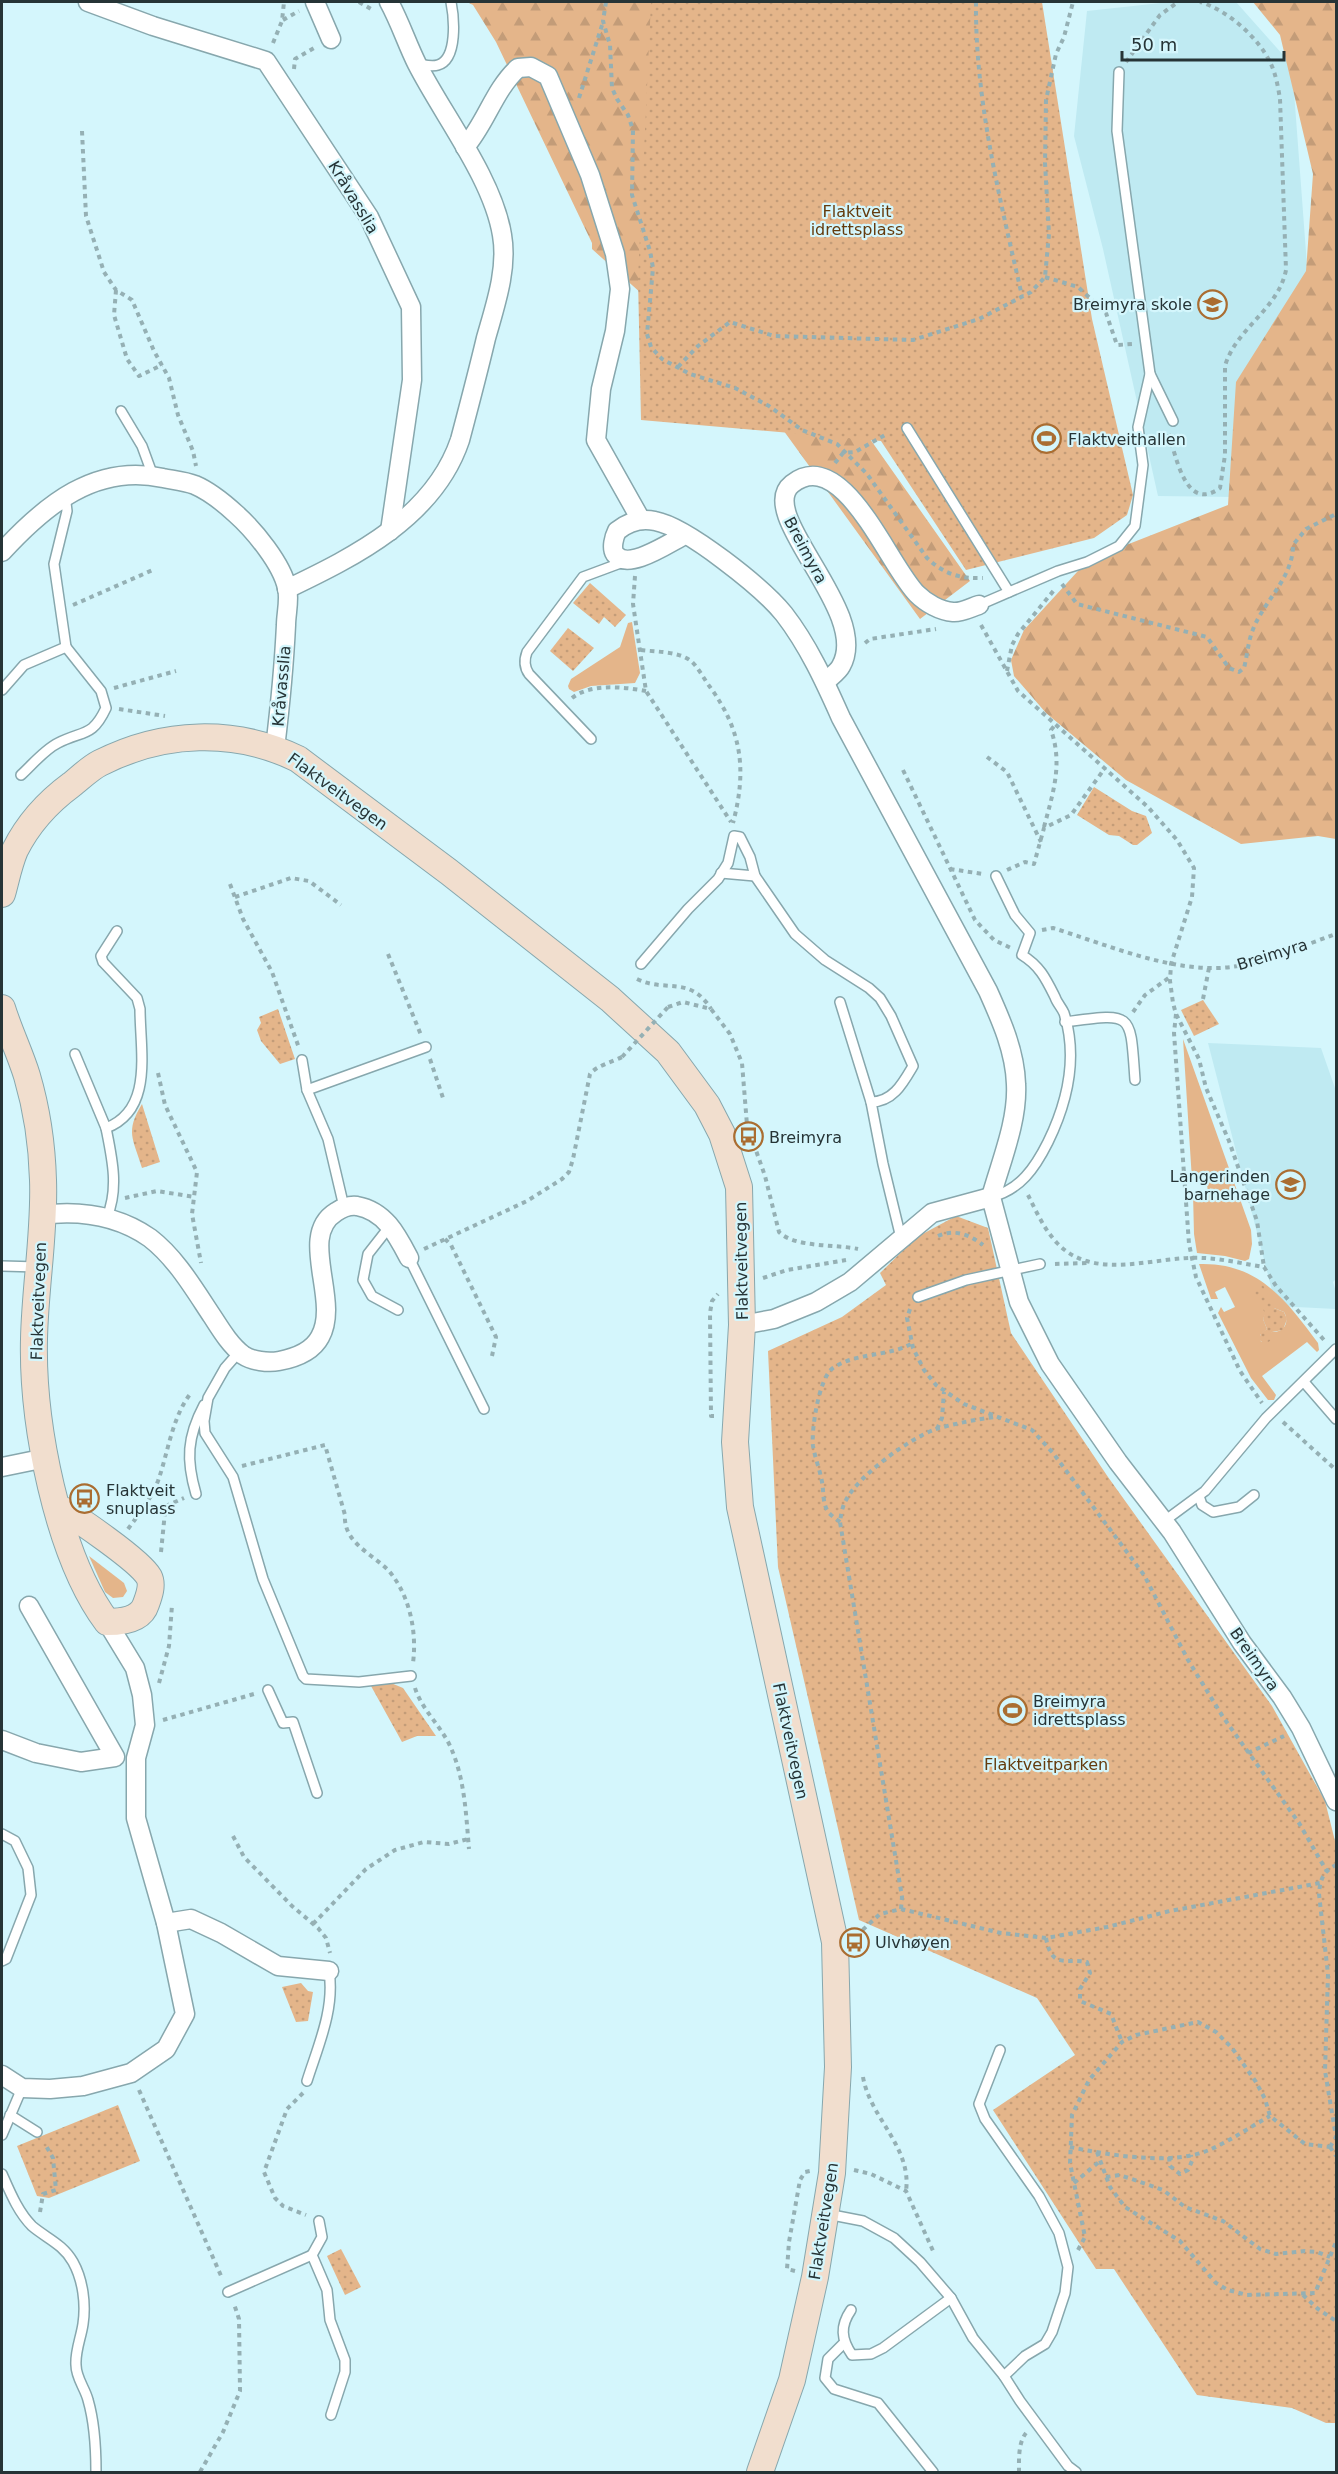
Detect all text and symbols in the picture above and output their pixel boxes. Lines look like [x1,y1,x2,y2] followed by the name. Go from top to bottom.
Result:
[1122,24,1284,62] scale bar
[1131,34,1177,55] text: 50 m
[324,157,383,237] street label: Kråvasslia
[811,202,903,239] park label: Flaktveit idrettsplass
[1197,288,1229,320] school or university icon: Breimyra skole
[1073,295,1192,314] place label: Breimyra skole
[1031,423,1063,455] sports icon: Flaktveithallen
[1068,430,1186,449] place label: Flaktveithallen
[780,514,831,587] street label: Breimyra
[268,645,295,727] street label: Kråvasslia
[284,749,391,834] street label: Flaktveitvegen
[1234,935,1310,974] street label: Breimyra
[732,1121,764,1153] bus stop icon: Breimyra
[769,1128,842,1147] place label: Breimyra
[1170,1167,1270,1204] place label: Langerinden barnehage
[1275,1169,1307,1201] school or university icon: Langerinden barnehage
[731,1202,752,1320] street label: Flaktveitvegen
[27,1241,50,1361] street label: Flaktveitvegen
[106,1481,176,1518] place label: Flaktveit snuplass
[69,1483,101,1515] bus stop icon: Flaktveit snuplass
[1226,1624,1283,1695] street label: Breimyra
[769,1681,812,1801] street label: Flaktveitvegen
[1033,1692,1126,1729] place label: Breimyra idrettsplass
[996,1694,1028,1726] sports icon: Breimyra idrettsplass
[984,1755,1108,1774] park label: Flaktveitparken
[838,1926,870,1958] bus stop icon: Ulvhøyen
[875,1933,950,1952] place label: Ulvhøyen
[805,2161,842,2281] street label: Flaktveitvegen

